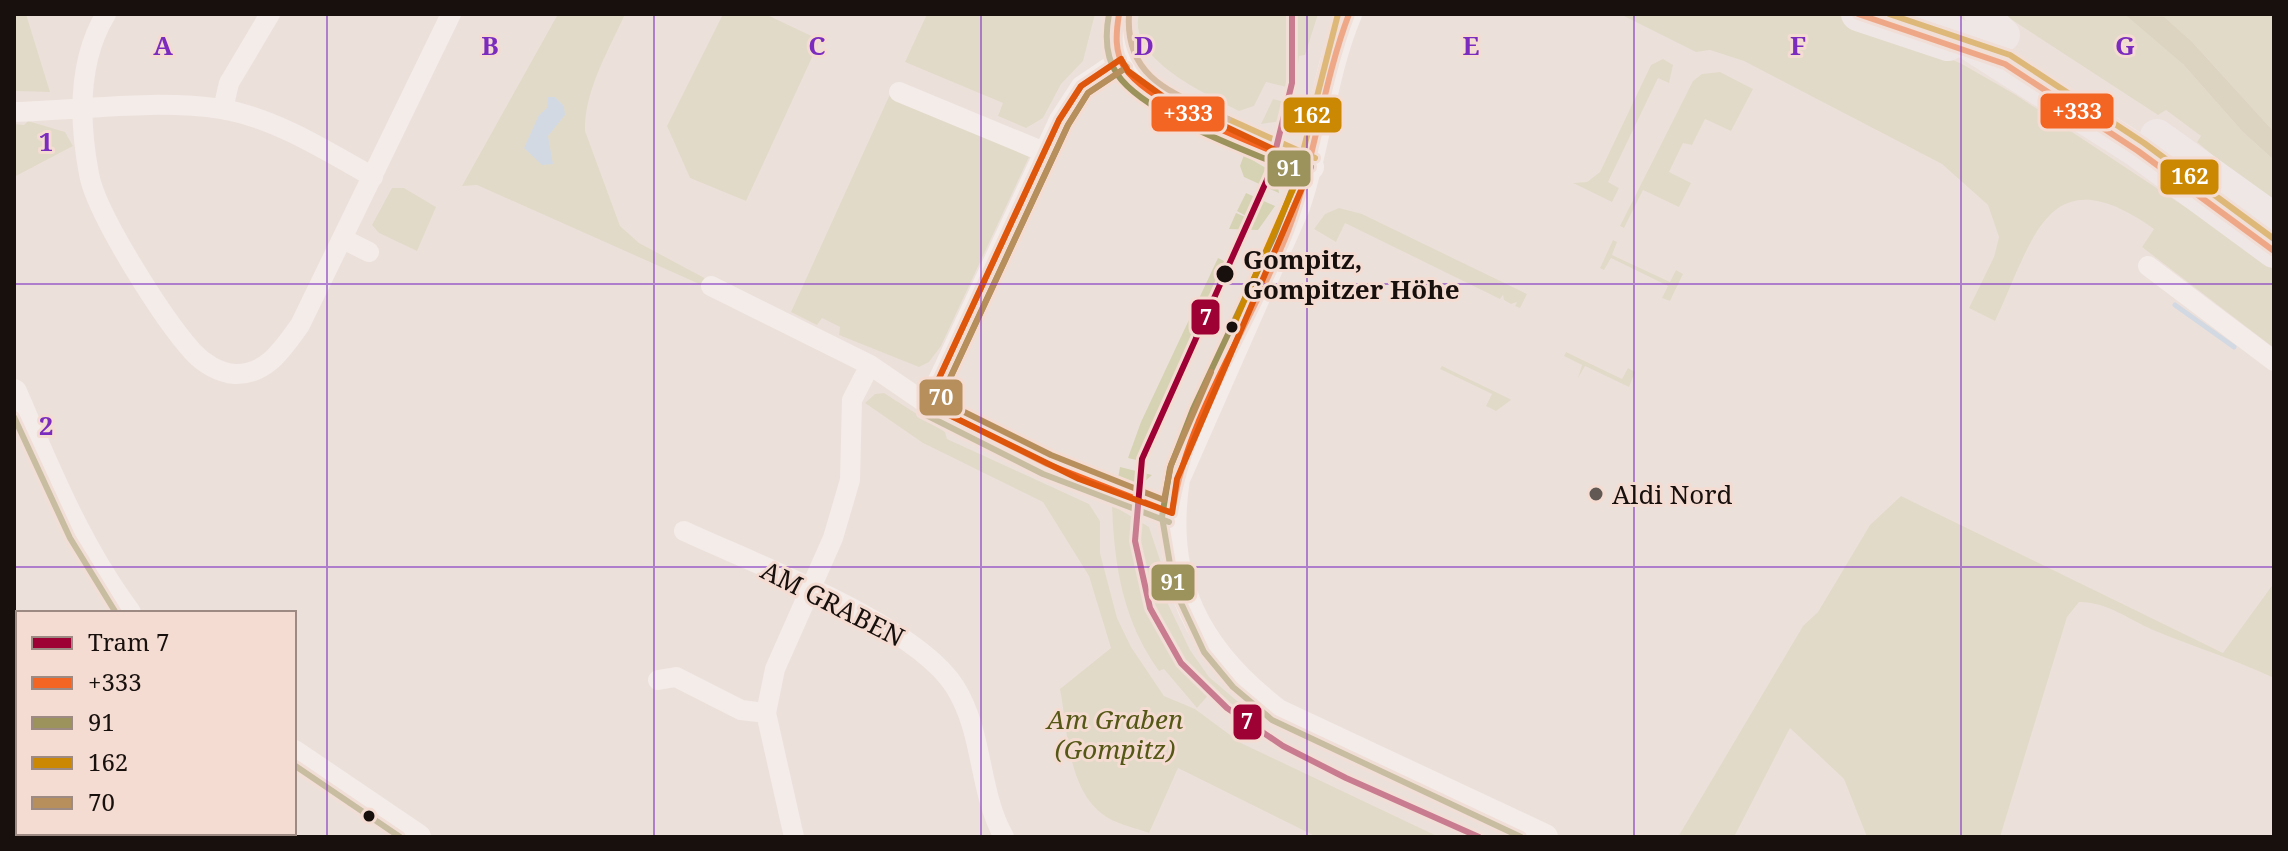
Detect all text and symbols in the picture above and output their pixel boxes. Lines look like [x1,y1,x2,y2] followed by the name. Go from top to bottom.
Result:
[153,27,173,63] text: A
[481,27,499,63] text: B
[808,27,826,63] text: C
[1134,27,1154,63] text: D
[1463,27,1480,63] text: E
[1790,27,1806,63] text: F
[2115,27,2135,63] text: G
[2039,92,2115,130] line badge: +333
[1150,95,1226,133] line badge: +333
[2052,95,2102,125] text: +333
[1282,96,1343,134] line badge: 162
[1163,97,1213,127] text: +333
[1293,99,1331,129] text: 162
[39,123,53,159] text: 1
[1266,149,1312,188] line badge: 91
[1277,152,1301,182] text: 91
[2159,158,2220,196] line badge: 162
[2171,160,2209,190] text: 162
[1243,241,1460,307] place label: Gompitz, Gompitzer Höhe
[1214,263,1236,285] marker: Gompitz, Gompitzer Höhe
[1190,298,1221,336] line badge: 7
[1200,301,1212,331] text: 7
[1224,319,1240,335] unlabelled marker
[918,378,964,417] line badge: 70
[929,381,953,411] text: 70
[39,407,53,443] text: 2
[1612,476,1733,512] place label: Aldi Nord
[1587,485,1605,503] marker: Aldi Nord
[755,551,911,655] street label: AM GRABEN
[1150,563,1196,602] line badge: 91
[1161,566,1185,596] text: 91
[16,611,296,835] legend
[88,625,169,658] text: Tram 7
[88,665,142,698] text: +333
[1045,701,1184,767] park label: Am Graben (Gompitz)
[1232,703,1263,741] line badge: 7
[88,705,115,738] text: 91
[1241,705,1253,735] text: 7
[88,745,128,778] text: 162
[88,785,115,818] text: 70
[361,808,377,824] unlabelled marker

